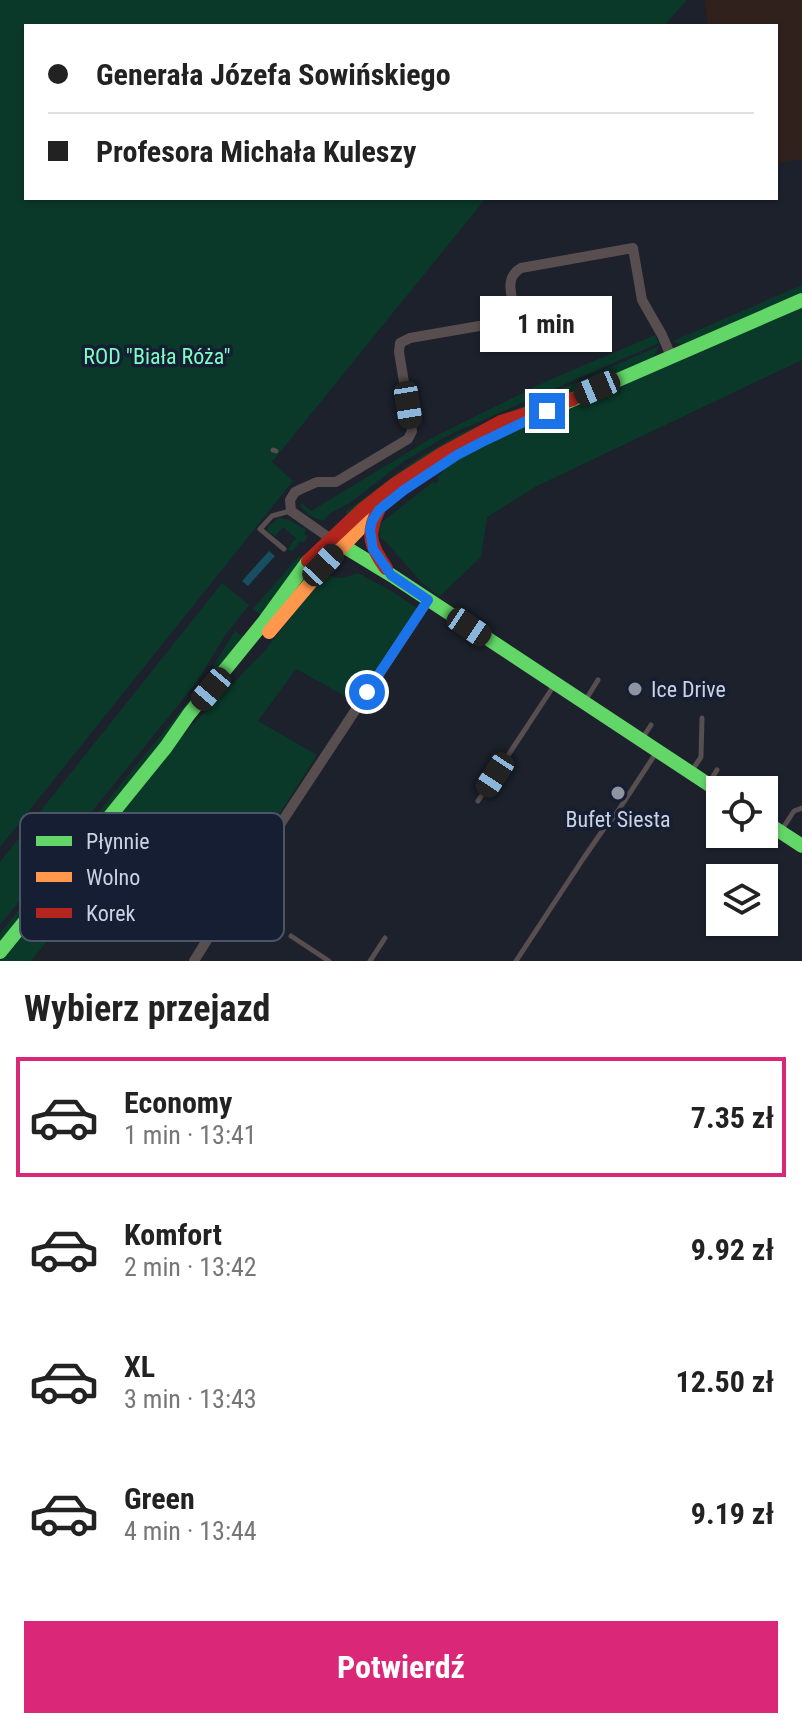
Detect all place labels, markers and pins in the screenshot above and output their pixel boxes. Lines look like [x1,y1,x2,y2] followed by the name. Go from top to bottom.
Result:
[651,677,726,702] place label: Ice Drive
[626,680,644,698] marker: Ice Drive
[609,784,627,802] marker: Bufet Siesta
[565,807,671,832] place label: Bufet Siesta

